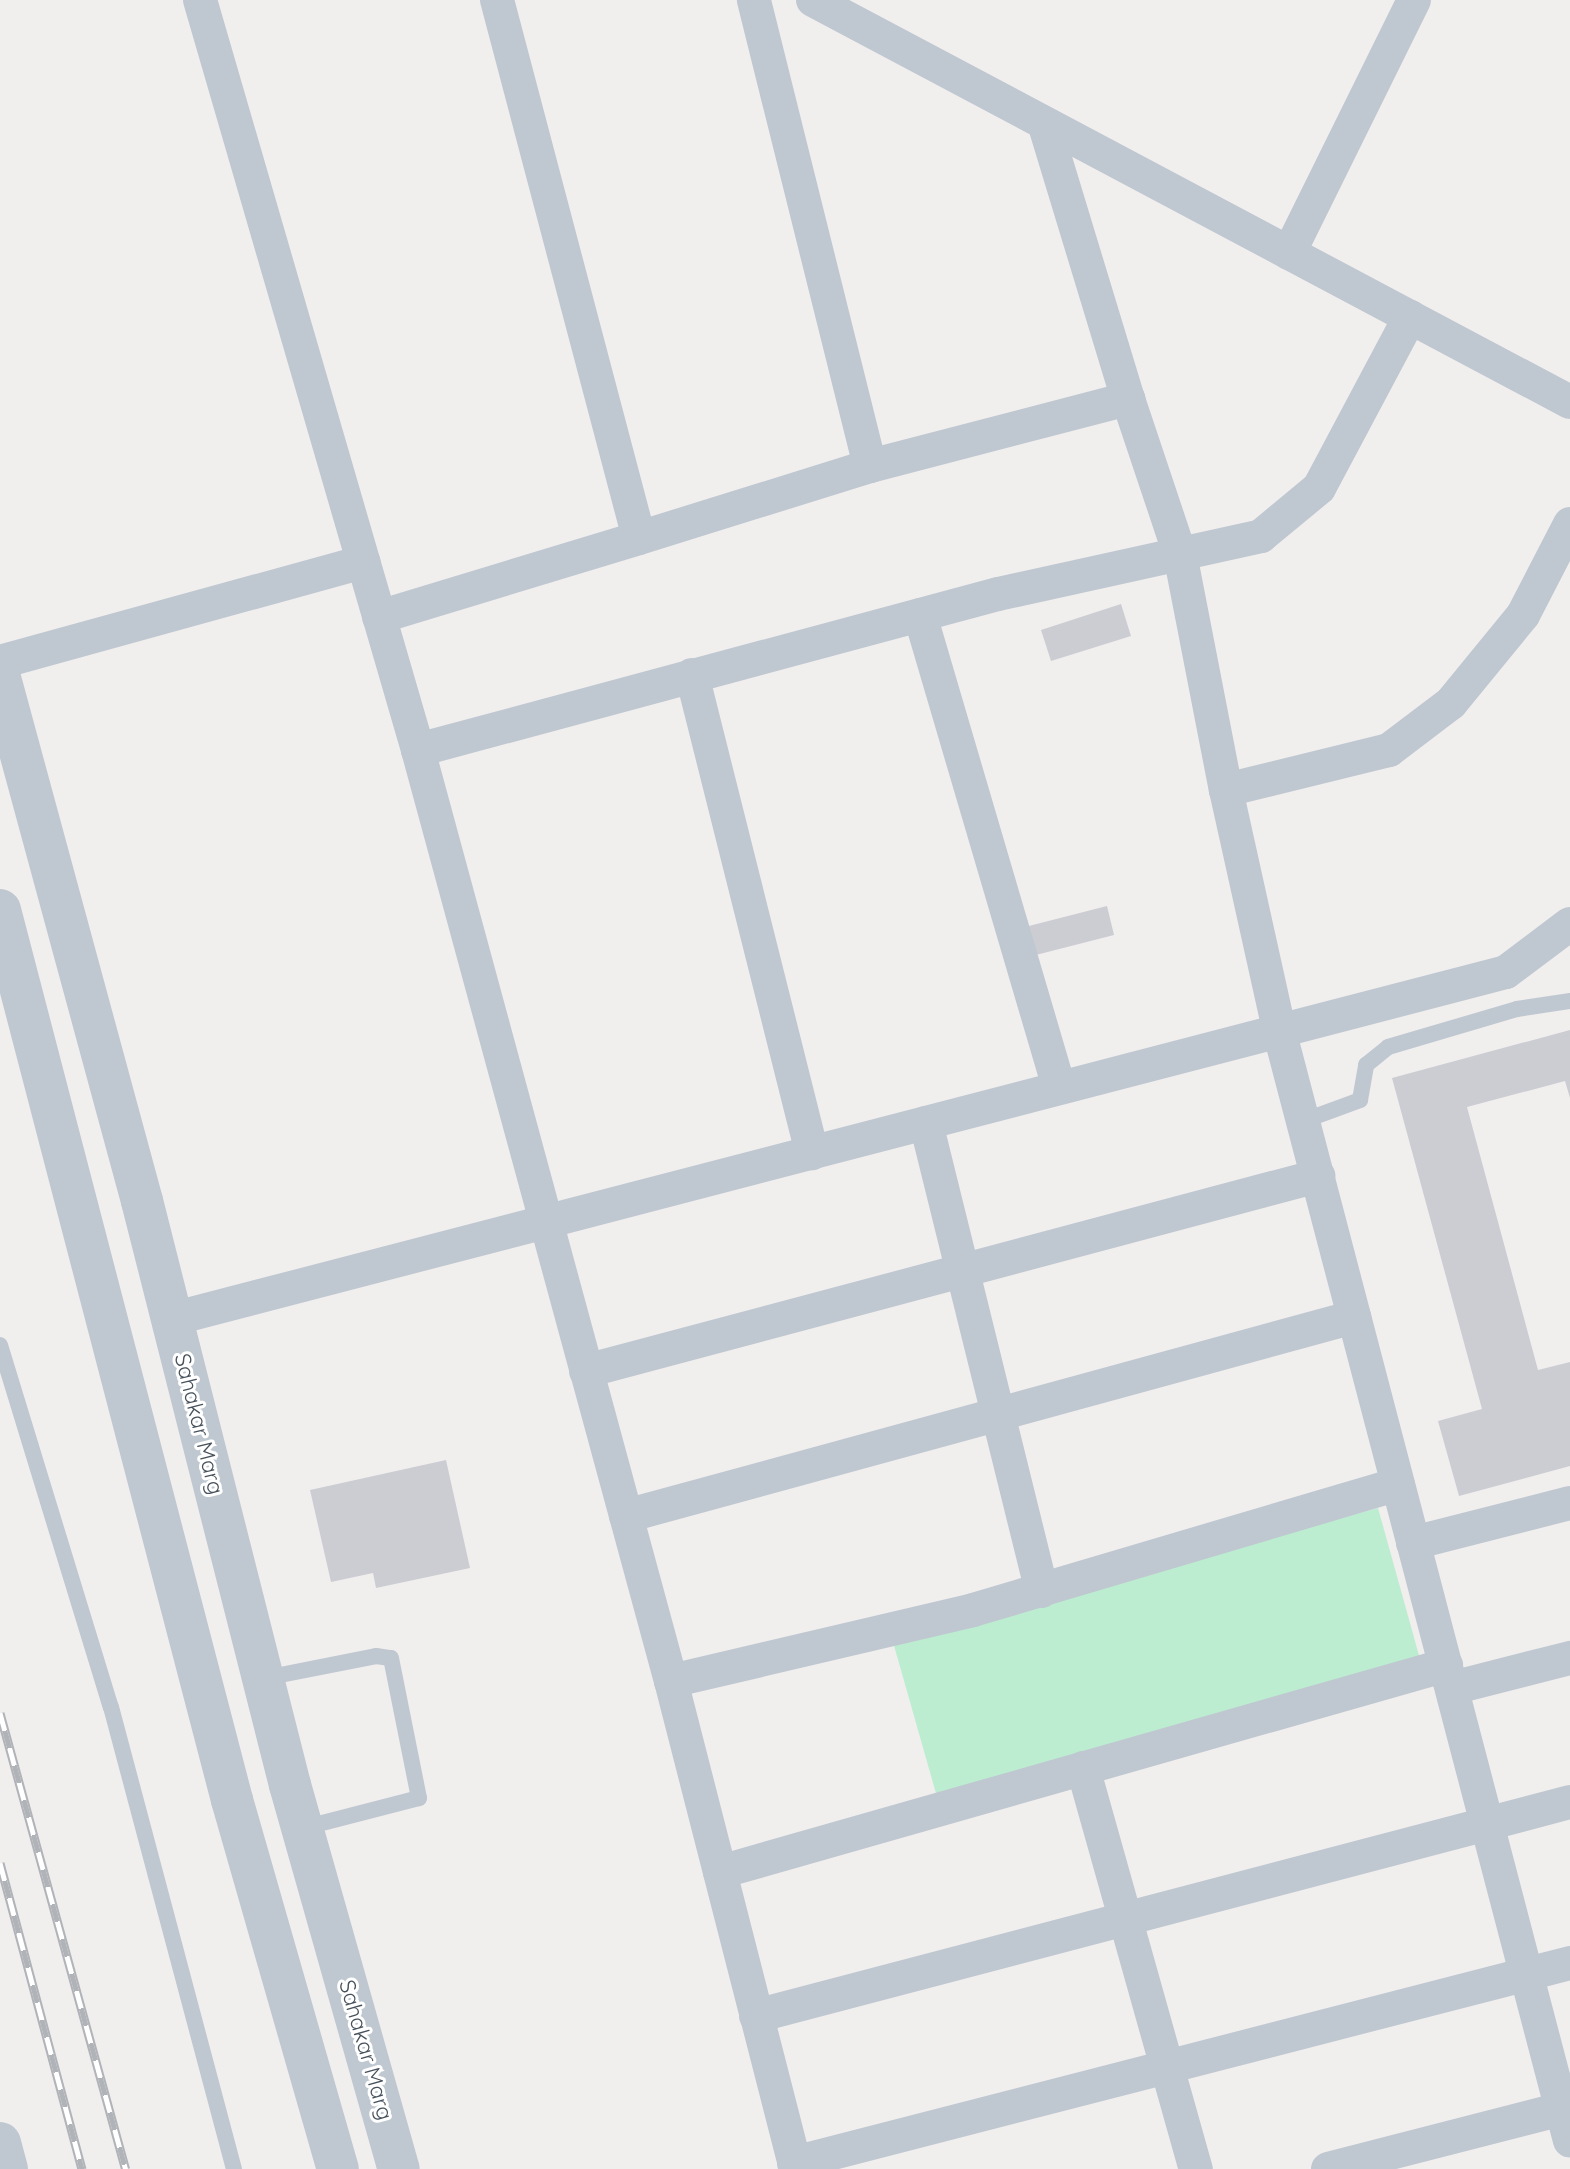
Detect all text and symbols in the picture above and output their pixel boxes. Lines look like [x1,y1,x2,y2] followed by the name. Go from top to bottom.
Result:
[169,1351,229,1497] street label: Sahakar Marg
[333,1977,399,2123] street label: Sahakar Marg

